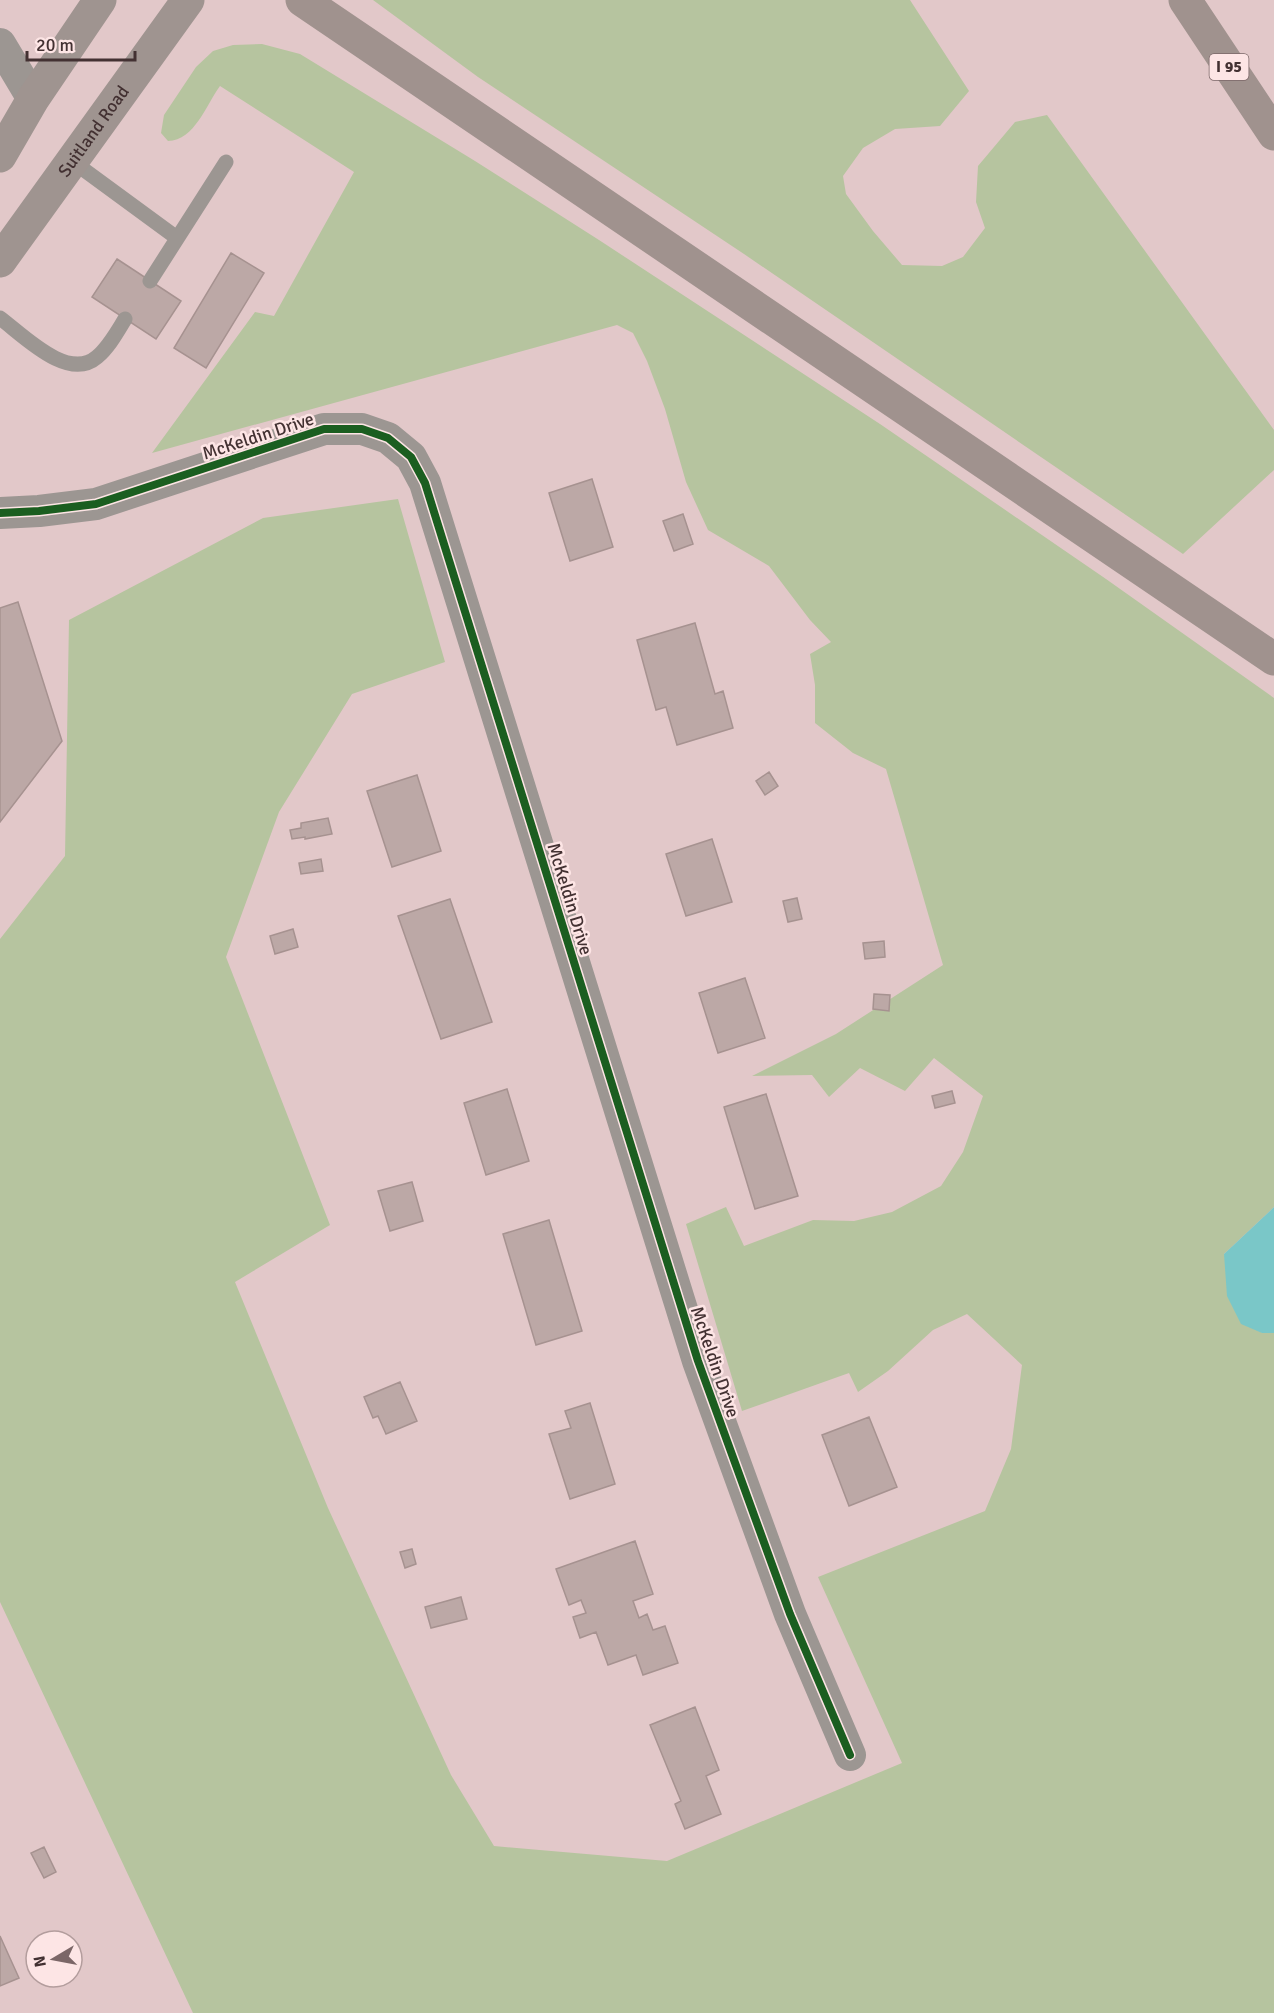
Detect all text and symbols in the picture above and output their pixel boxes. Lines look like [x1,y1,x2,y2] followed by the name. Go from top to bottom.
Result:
[27,24,135,62] scale bar
[36,34,74,56] text: 20 m
[1210,54,1248,80] road number: I 95
[53,81,134,181] street label: Suitland Road
[199,408,317,464] street label: McKeldin Drive
[543,840,597,958] street label: McKeldin Drive
[686,1304,744,1420] street label: McKeldin Drive
[24,1929,84,1989] north arrow
[29,1954,51,1969] text: N

